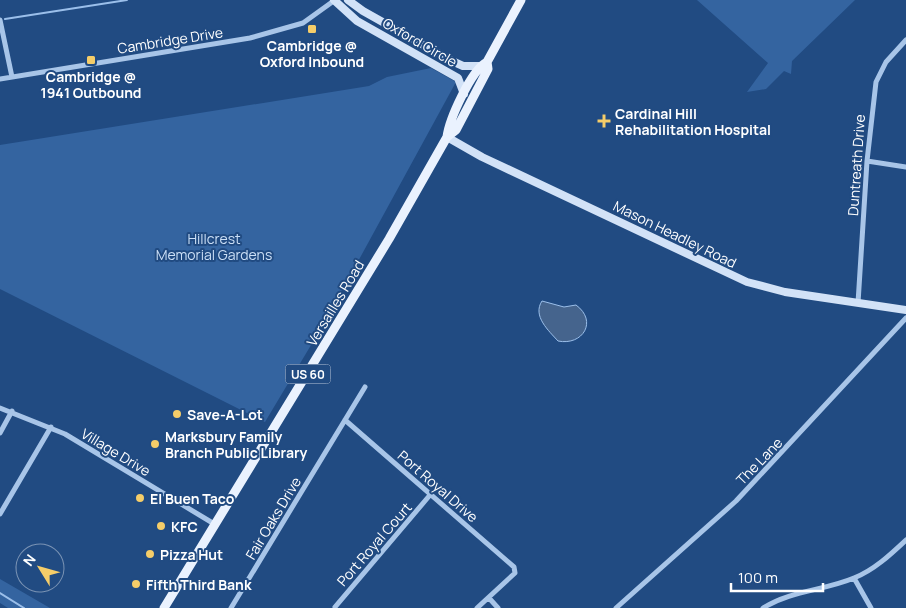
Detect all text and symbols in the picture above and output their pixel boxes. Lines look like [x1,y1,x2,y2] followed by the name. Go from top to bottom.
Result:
[379,13,461,71] street label: Oxford Circle
[116,22,224,58] street label: Cambridge Drive
[306,23,318,35] marker: Cambridge @ Oxford Inbound
[260,36,364,71] place label: Cambridge @ Oxford Inbound
[85,54,97,66] marker: Cambridge @ 1941 Outbound
[41,67,141,102] place label: Cambridge @ 1941 Outbound
[615,104,771,139] place label: Cardinal Hill Rehabilitation Hospital
[597,114,611,128] marker: Cardinal Hill Rehabilitation Hospital
[843,114,869,216] street label: Duntreath Drive
[610,196,740,272] street label: Mason Headley Road
[156,229,272,264] park label: Hillcrest Memorial Gardens
[302,257,368,349] street label: Versailles Road
[286,364,330,384] road number: US 60
[187,405,263,424] place label: Save-A-Lot
[171,408,183,420] marker: Save-A-Lot
[78,424,154,480] street label: Village Drive
[165,427,307,462] place label: Marksbury Family Branch Public Library
[732,433,786,489] street label: The Lane
[149,438,161,450] marker: Marksbury Family Branch Public Library
[394,446,482,526] street label: Port Royal Drive
[241,473,305,563] street label: Fair Oaks Drive
[150,489,235,508] place label: El Buen Taco
[134,492,146,504] marker: El Buen Taco
[332,498,416,590] street label: Port Royal Court
[171,517,198,536] place label: KFC
[155,520,167,532] marker: KFC
[15,543,65,593] north arrow
[160,545,223,564] place label: Pizza Hut
[144,548,156,560] marker: Pizza Hut
[19,550,40,570] text: N
[731,560,824,592] scale bar
[738,567,778,588] text: 100 m
[146,575,252,594] place label: Fifth Third Bank
[130,578,142,590] marker: Fifth Third Bank

